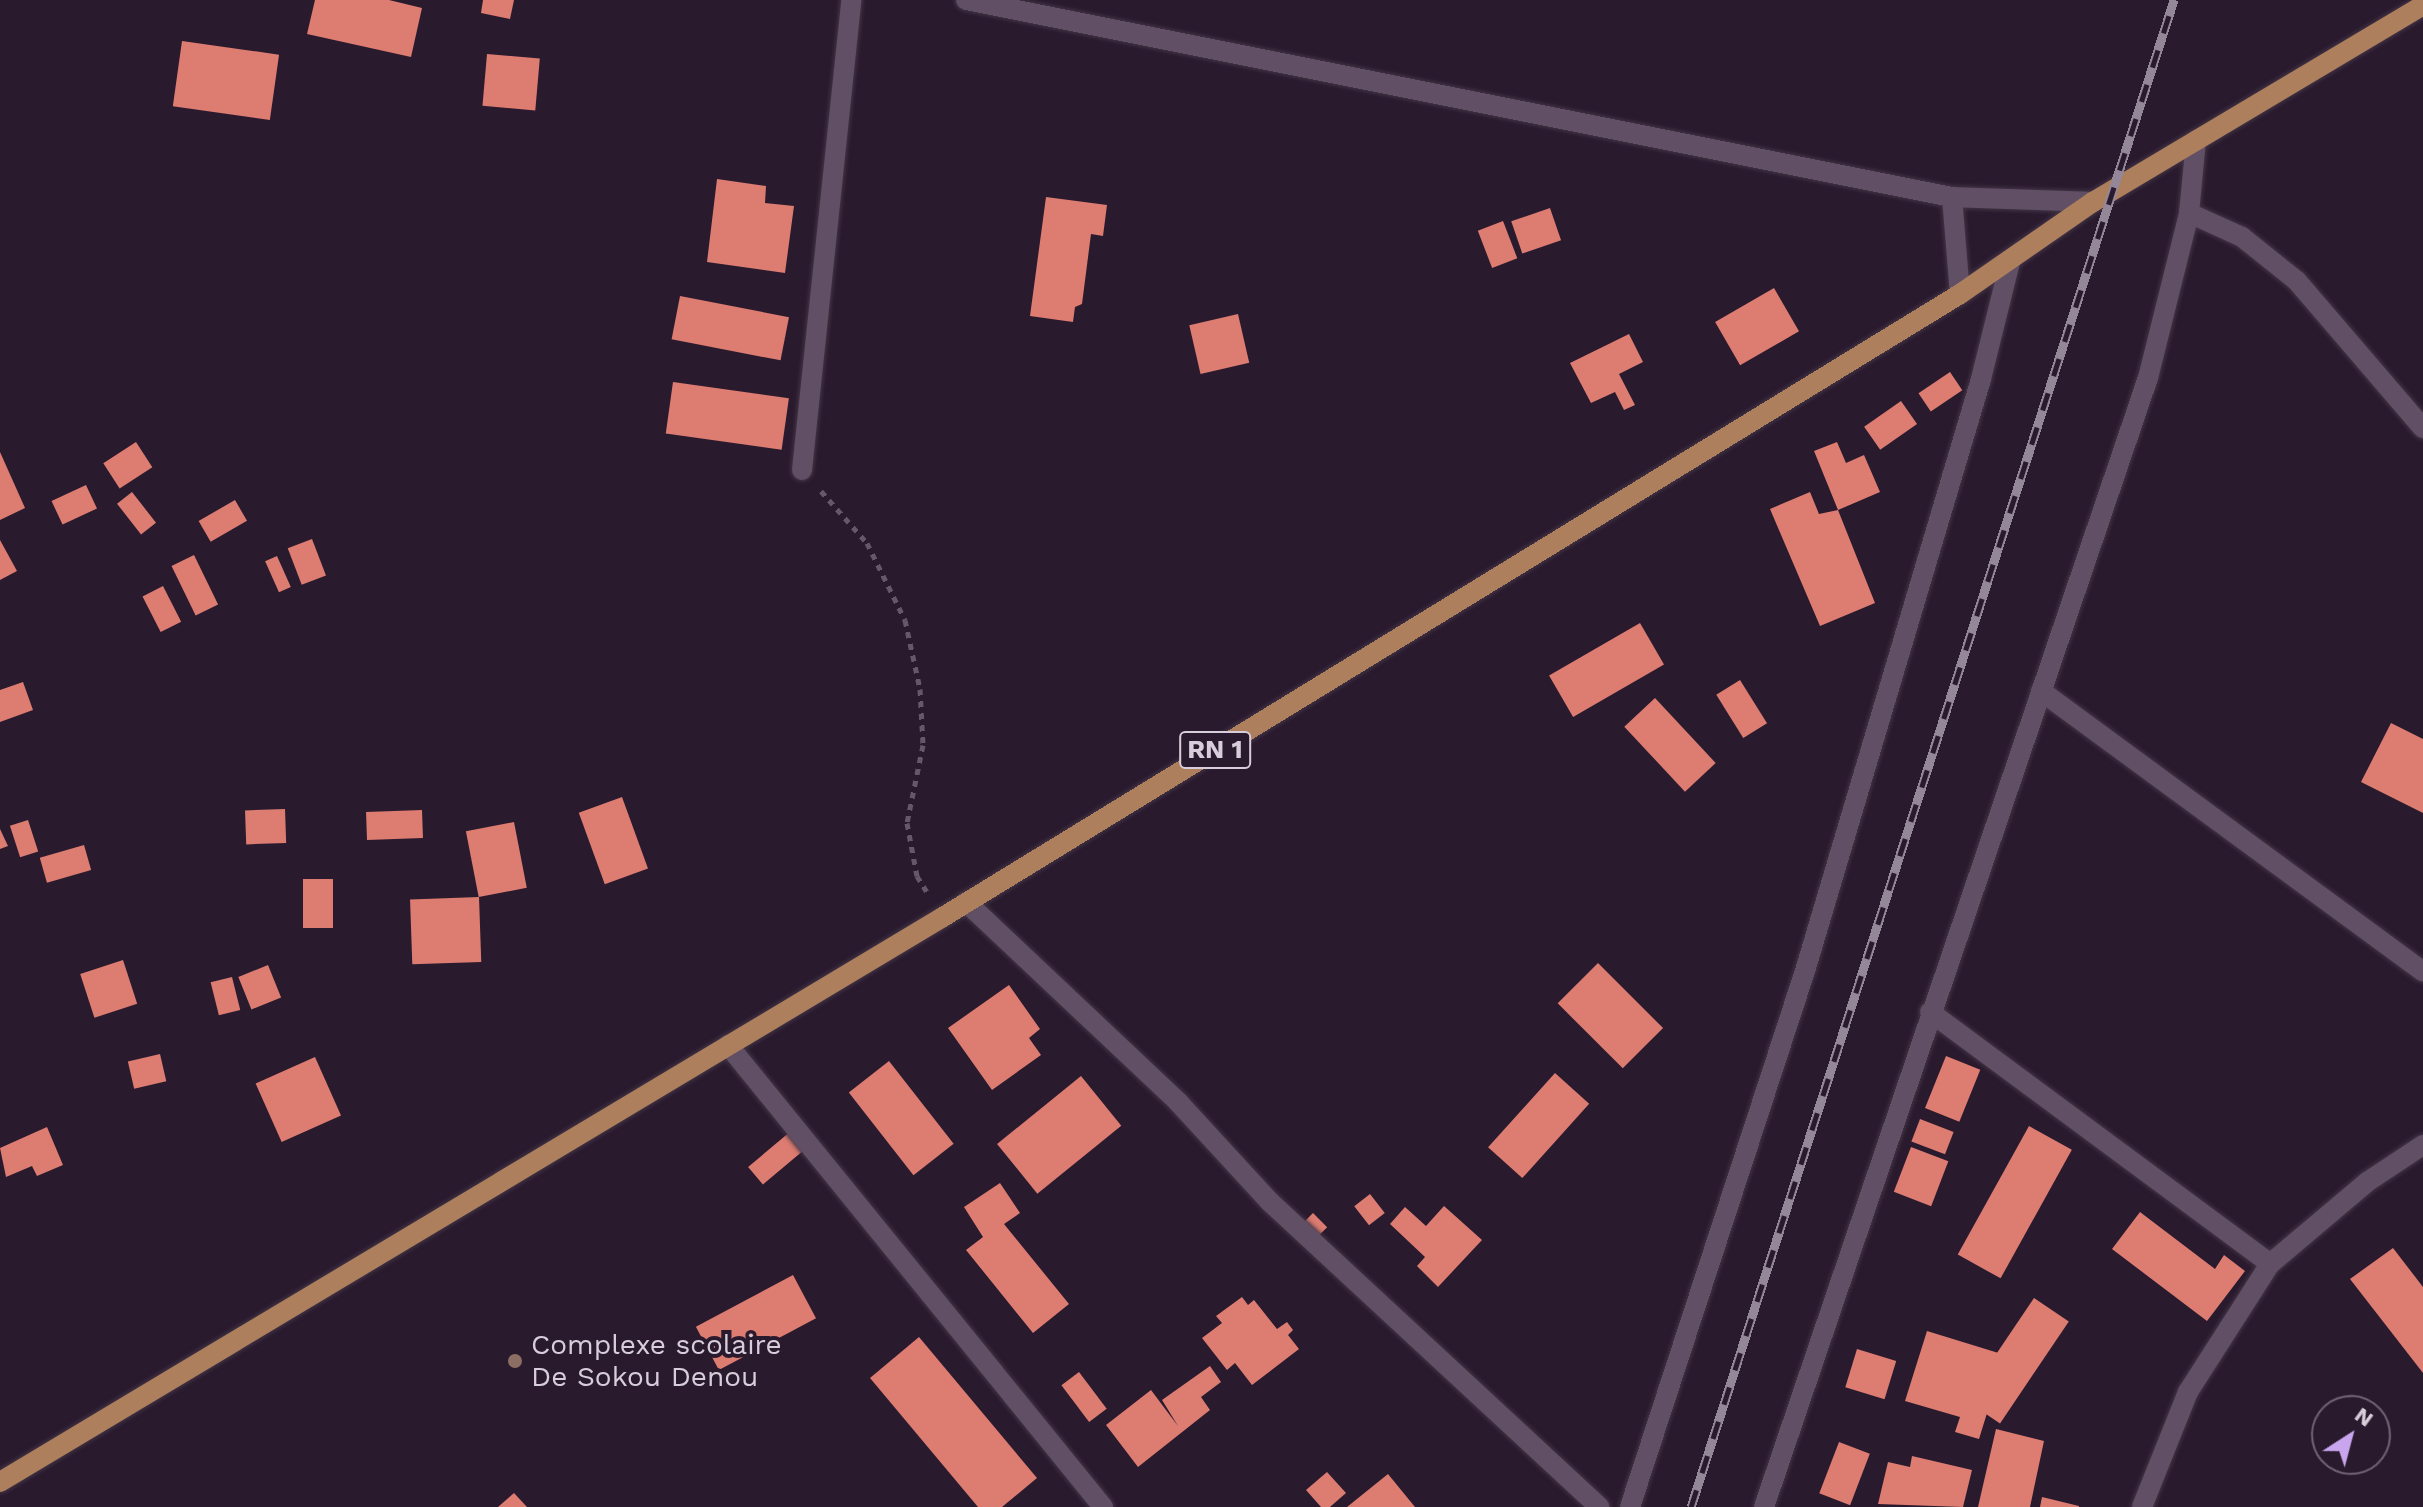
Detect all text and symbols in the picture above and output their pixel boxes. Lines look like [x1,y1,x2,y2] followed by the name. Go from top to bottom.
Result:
[1179,728,1251,772] road number: RN 1
[531,1328,782,1394] place label: Complexe scolaire De Sokou Denou
[506,1352,524,1370] marker: Complexe scolaire De Sokou Denou
[2311,1395,2391,1475] north arrow
[2350,1402,2378,1432] text: N

